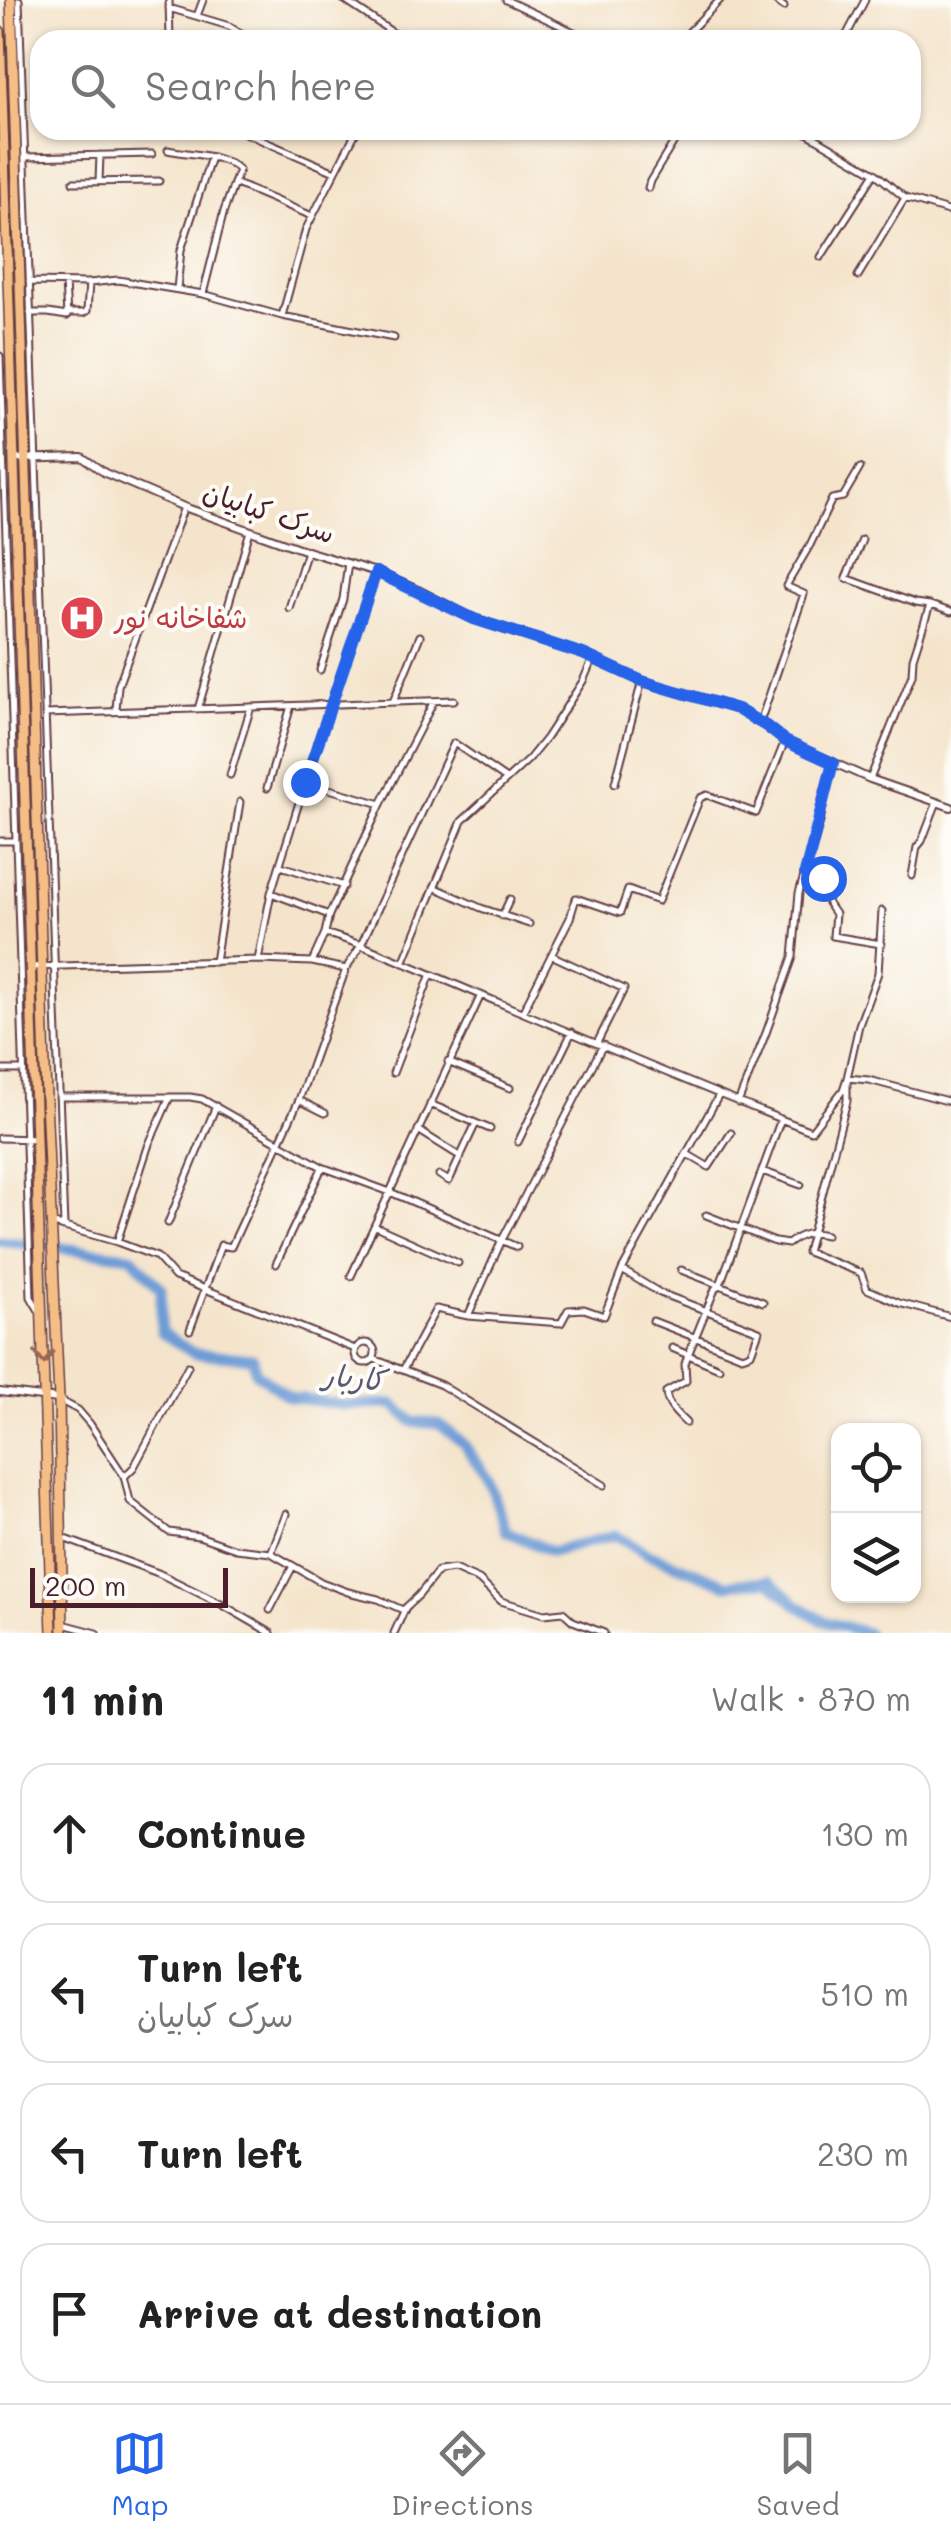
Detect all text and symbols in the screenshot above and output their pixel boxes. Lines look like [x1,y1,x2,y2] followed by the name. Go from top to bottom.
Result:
[30,30,921,140] search box
[65,58,120,113] icon: search
[145,60,376,110] text: Search here
[198,472,340,551] street label: سرک کبابیان
[59,595,105,641] hospital icon: شفاخانه نور
[113,599,247,635] place label: شفاخانه نور
[283,760,329,806] route end
[801,856,847,902] route start
[33,1350,54,1365] one-way arrow
[318,1353,392,1400] water label: کاربار
[831,1423,921,1603] map controls
[831,1423,921,1513] button: locate
[831,1513,921,1603] button: layers
[30,1563,228,1608] scale bar
[45,1567,126,1603] text: 200 m
[40,1671,164,1726] text: 11 min
[711,1677,911,1719] text: Walk · 870 m
[42,1806,97,1861] icon: ahead
[137,1808,306,1858] text: Continue
[820,1812,909,1854] text: 130 m
[137,1942,303,1992] text: Turn left
[42,1966,97,2021] icon: left
[821,1972,909,2014] text: 510 m
[137,1993,293,2035] text: سرک کبابیان
[42,2126,97,2181] icon: left
[137,2128,303,2178] text: Turn left
[817,2132,909,2174] text: 230 m
[42,2286,97,2341] icon: arrive
[137,2288,542,2338] text: Arrive at destination
[111,2426,168,2522] tab: Map
[391,2426,534,2522] tab: Directions
[756,2426,840,2522] tab: Saved

